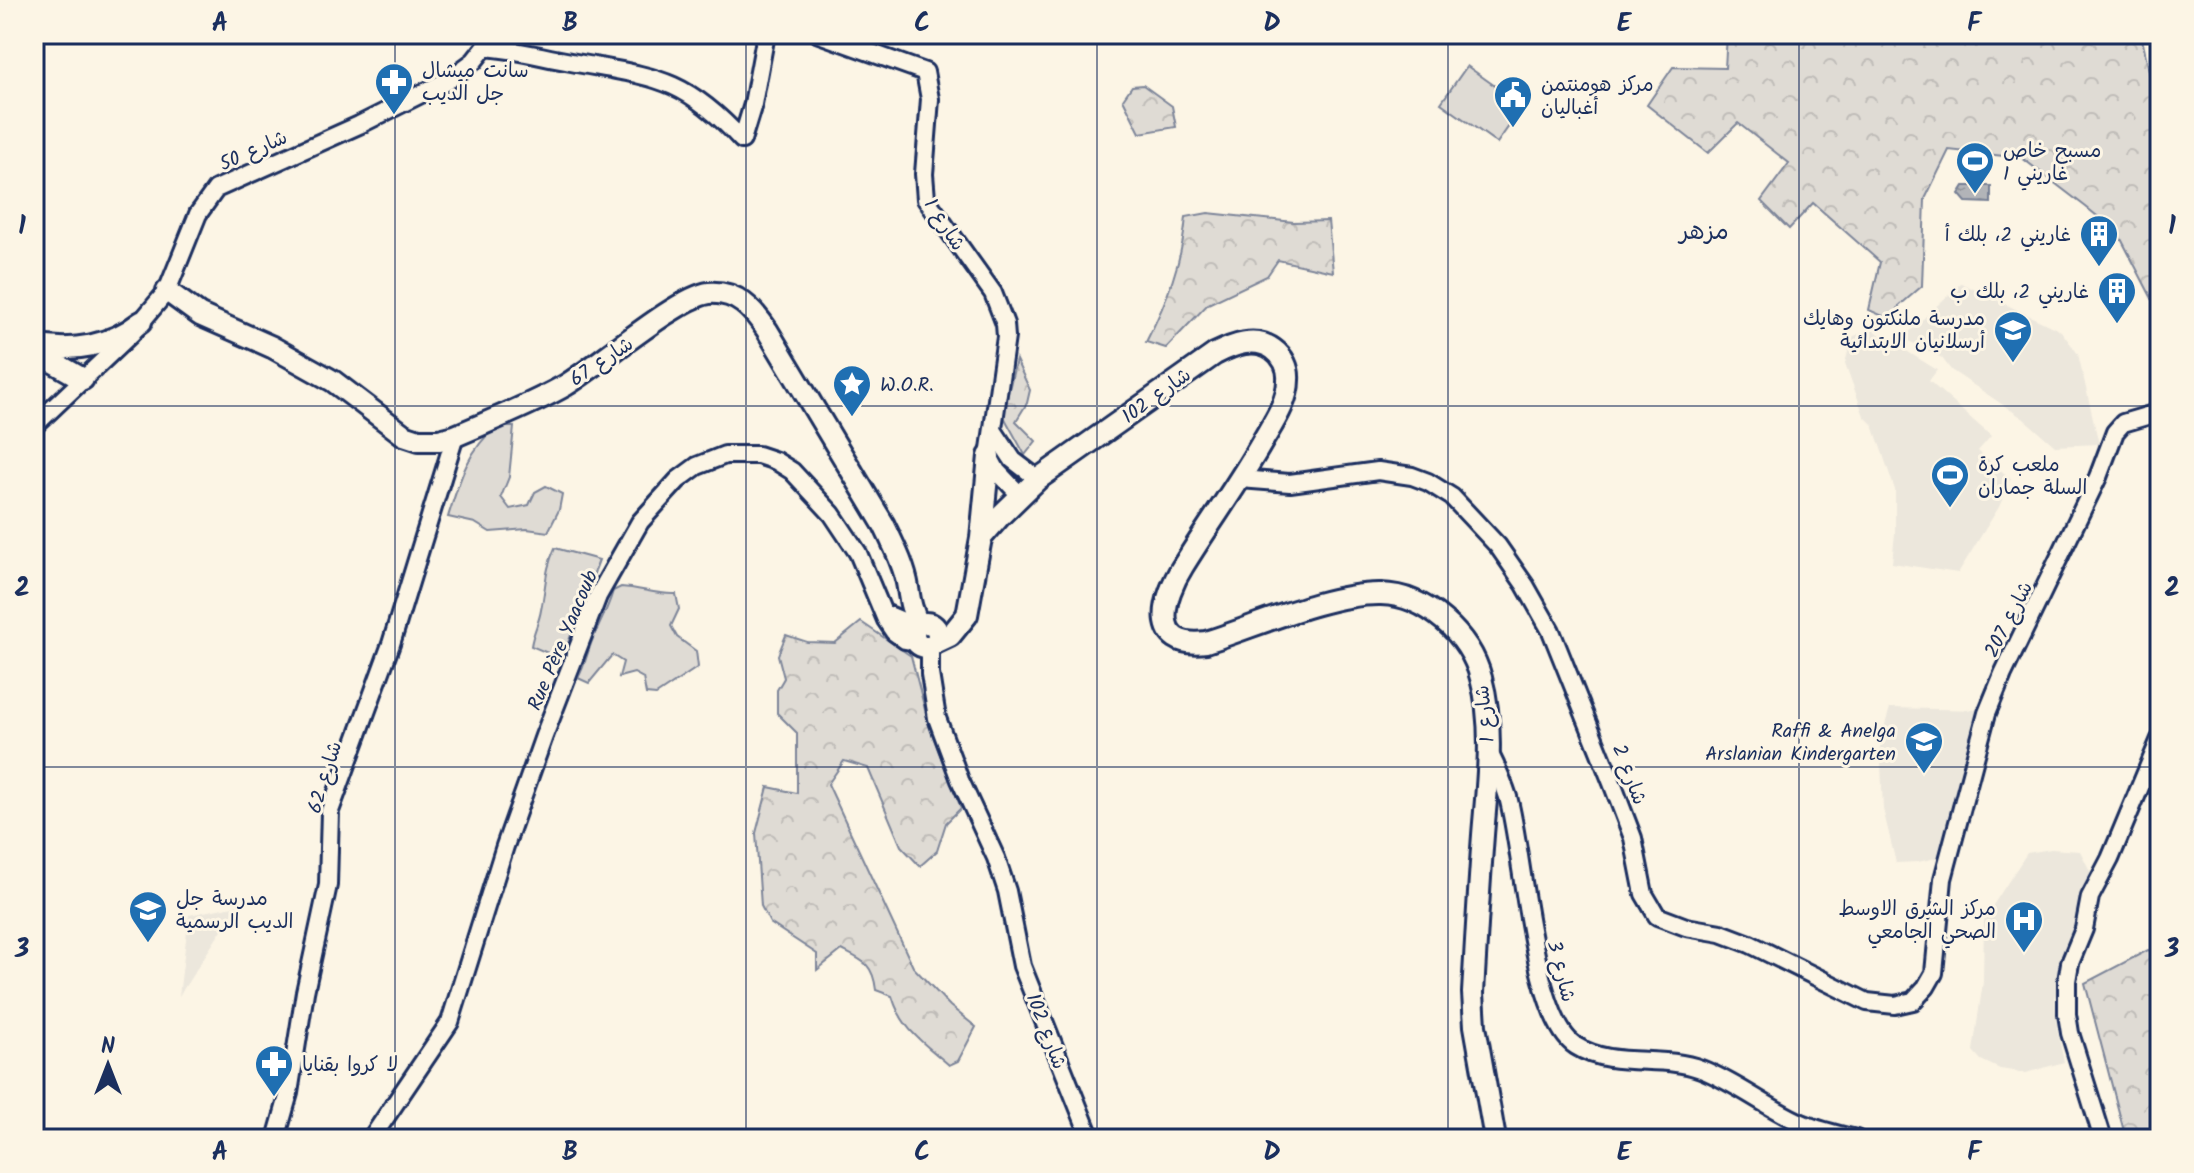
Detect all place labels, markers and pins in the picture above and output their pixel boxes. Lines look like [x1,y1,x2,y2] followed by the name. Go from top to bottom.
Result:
[422,56,529,111] place label: سانت ميشال جل الديب
[373,61,415,116] pharmacy icon: سانت ميشال جل الديب
[1541,70,1654,125] place label: مركز هومنتمن أغباليان
[1492,74,1534,129] public building icon: مركز هومنتمن أغباليان
[2003,136,2101,191] place label: مسبح خاص غاريني 1
[1954,140,1996,195] sports icon: مسبح خاص غاريني 1
[2078,213,2120,268] building icon: غاريني 2، بلك أ
[1945,220,2071,252] place label: غاريني 2، بلك أ
[2096,270,2138,325] building icon: غاريني 2، بلك ب
[1950,277,2089,309] place label: غاريني 2، بلك ب
[1803,304,1985,359] place label: مدرسة ملنكتون وهايك أرسلانيان الابتدائية
[1992,309,2034,364] school or university icon: مدرسة ملنكتون وهايك أرسلانيان الابتدائية
[831,363,873,418] place icon: W.O.R.
[880,370,934,402] place label: W.O.R.
[1978,450,2087,505] place label: ملعب كرة السلة جماران
[1929,454,1971,509] sports icon: ملعب كرة السلة جماران
[1705,716,1896,771] place label: Raffi & Anelga Arslanian Kindergarten
[1903,720,1945,775] school or university icon: Raffi & Anelga Arslanian Kindergarten
[176,884,294,939] place label: مدرسة جل الديب الرسمية
[127,889,169,944] school or university icon: مدرسة جل الديب الرسمية
[1839,894,1996,949] place label: مركز الشرق الاوسط الصحي الجامعي
[2003,899,2045,954] hospital icon: مركز الشرق الاوسط الصحي الجامعي
[253,1043,295,1098] pharmacy icon: لا كروا بقنايا
[302,1050,398,1082] place label: لا كروا بقنايا

